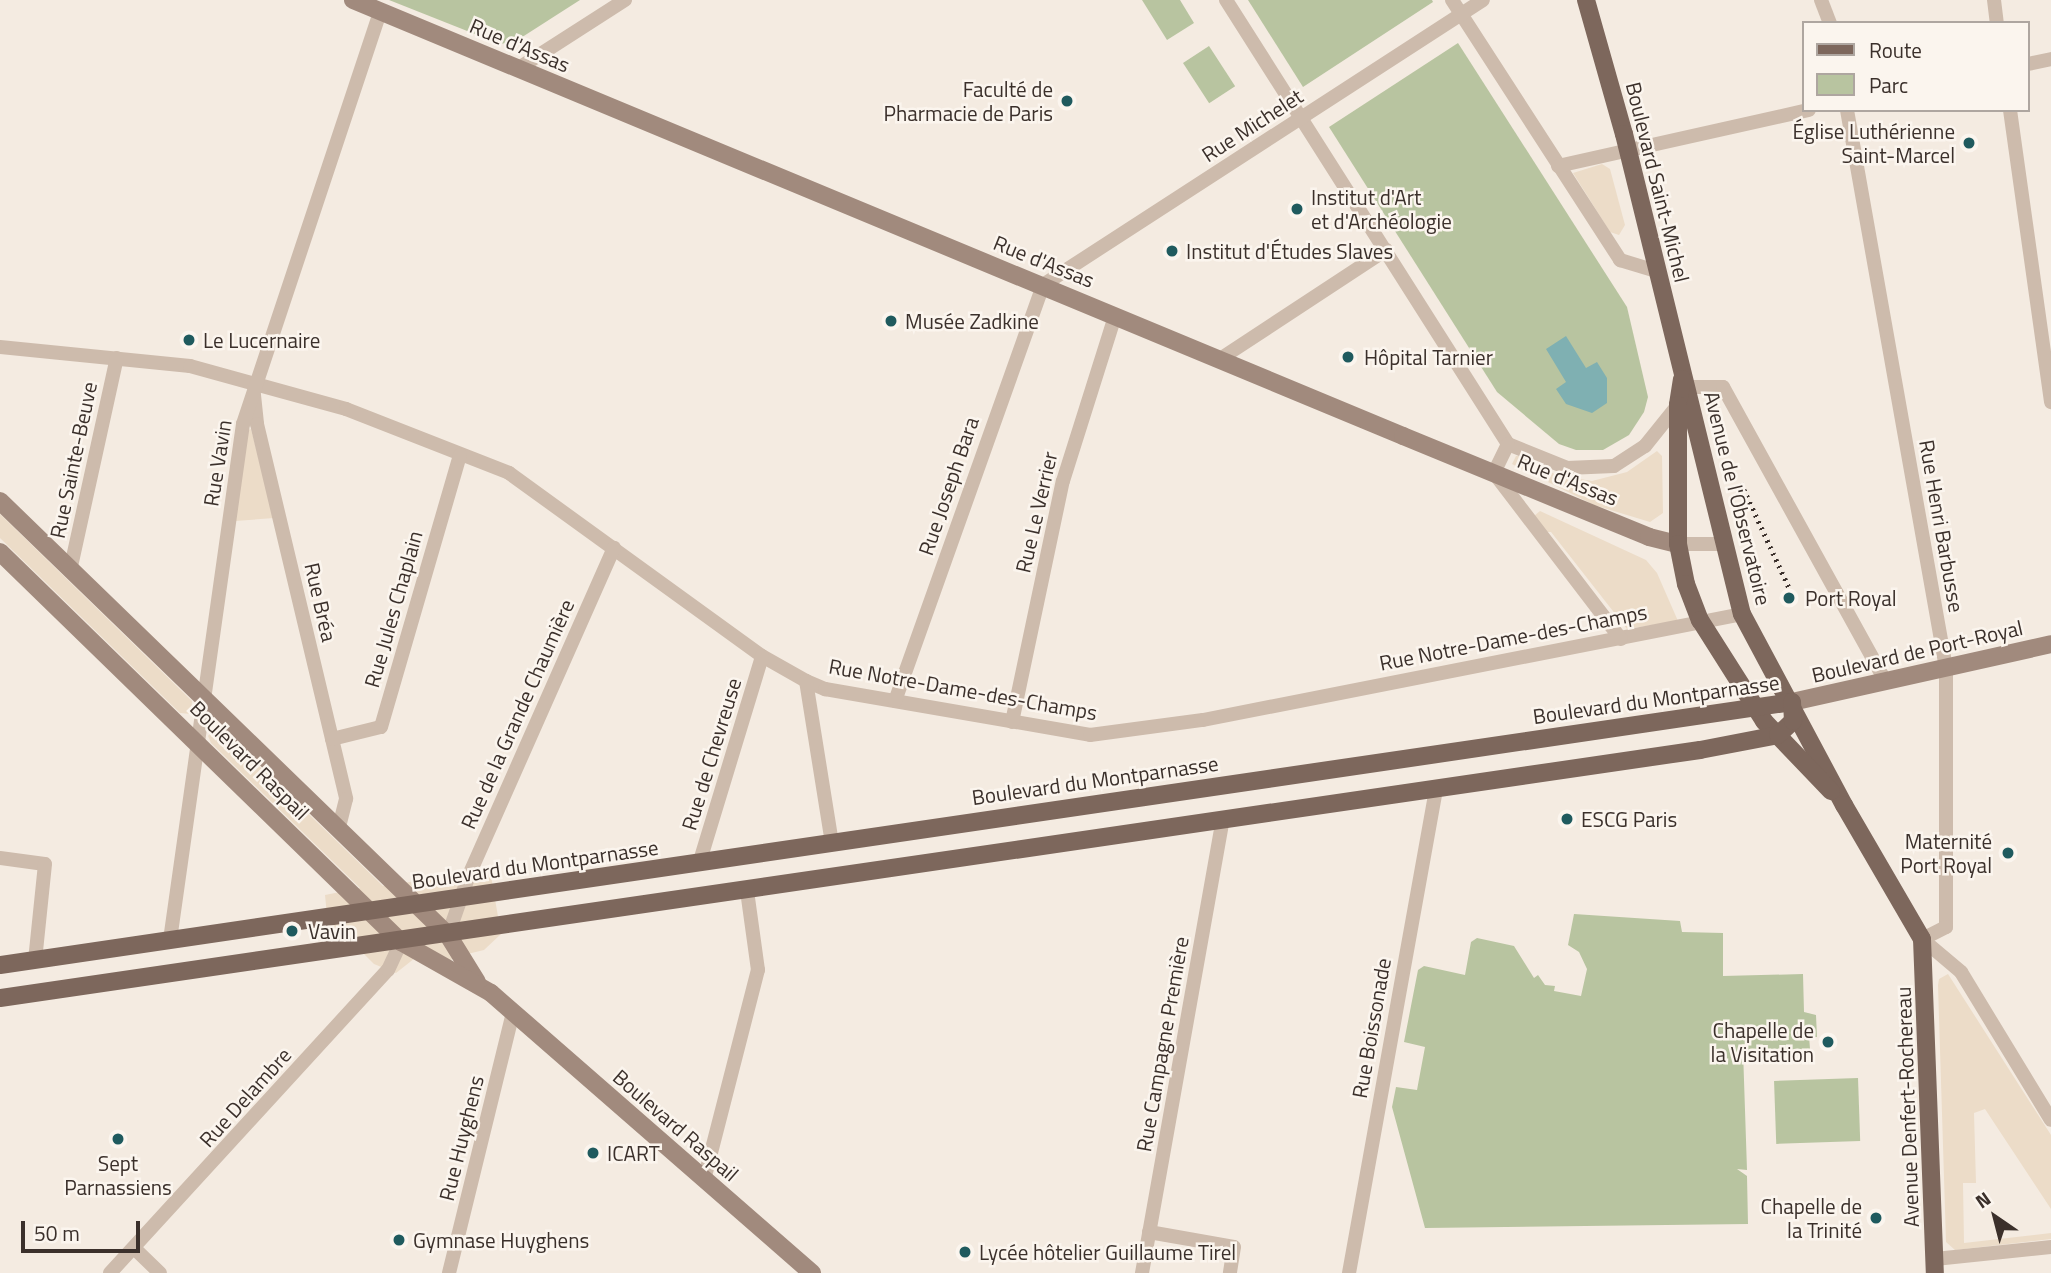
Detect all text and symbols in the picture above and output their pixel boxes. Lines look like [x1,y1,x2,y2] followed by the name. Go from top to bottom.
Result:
[466,13,574,77] street label: Rue d'Assas
[1802,21,2030,112] legend
[1869,34,1922,66] text: Route
[1869,69,1908,101] text: Parc
[884,76,1053,126] place label: Faculté de Pharmacie de Paris
[1621,79,1695,285] street label: Boulevard Saint-Michel
[1197,83,1307,167] street label: Rue Michelet
[1059,93,1075,109] marker: Faculté de Pharmacie de Paris
[1792,118,1955,168] place label: Église Luthérienne Saint-Marcel
[1961,135,1977,151] marker: Église Luthérienne Saint-Marcel
[1311,184,1452,234] place label: Institut d'Art et d'Archéologie
[1289,201,1305,217] marker: Institut d'Art et d'Archéologie
[990,229,1098,293] street label: Rue d'Assas
[1186,238,1393,264] place label: Institut d'Études Slaves
[1164,243,1180,259] marker: Institut d'Études Slaves
[905,308,1039,334] place label: Musée Zadkine
[883,313,899,329] marker: Musée Zadkine
[203,327,320,353] place label: Le Lucernaire
[181,332,197,348] marker: Le Lucernaire
[1364,344,1493,370] place label: Hôpital Tarnier
[1338,347,1358,367] marker: Hôpital Tarnier
[44,379,102,541] street label: Rue Sainte-Beuve
[1699,388,1777,608] street label: Avenue de l'Observatoire
[913,413,983,559] street label: Rue Joseph Bara
[198,418,236,508] street label: Rue Vavin
[1914,438,1970,614] street label: Rue Henri Barbusse
[1514,447,1622,511] street label: Rue d'Assas
[1010,449,1062,575] street label: Rue Le Verrier
[359,528,427,690] street label: Rue Jules Chaplain
[300,560,342,644] street label: Rue Bréa
[1805,585,1897,611] place label: Port Royal
[1779,588,1799,608] marker: Port Royal
[455,595,579,833] street label: Rue de la Grande Chaumière
[1377,599,1649,675] street label: Rue Notre-Dame-des-Champs
[1809,614,2025,688] street label: Boulevard de Port-Royal
[827,653,1099,725] street label: Rue Notre-Dame-des-Champs
[1531,669,1781,729] street label: Boulevard du Montparnasse
[676,675,746,833] street label: Rue de Chevreuse
[185,695,315,825] street label: Boulevard Raspail
[970,750,1220,810] street label: Boulevard du Montparnasse
[1581,806,1677,832] place label: ESCG Paris
[1559,811,1575,827] marker: ESCG Paris
[1900,828,1992,878] place label: Maternité Port Royal
[410,834,660,894] street label: Boulevard du Montparnasse
[1998,843,2018,863] marker: Maternité Port Royal
[308,918,356,944] place label: Vavin
[282,921,302,941] marker: Vavin
[1131,934,1193,1154] street label: Rue Campagne Première
[1346,956,1396,1100] street label: Rue Boissonade
[1890,986,1924,1228] street label: Avenue Denfert-Rochereau
[1711,1017,1814,1067] place label: Chapelle de la Visitation
[1820,1034,1836,1050] marker: Chapelle de la Visitation
[194,1042,296,1152] street label: Rue Delambre
[608,1064,744,1186] street label: Boulevard Raspail
[433,1073,489,1203] street label: Rue Huyghens
[110,1131,126,1147] marker: Sept Parnassiens
[607,1140,660,1166] place label: ICART
[585,1145,601,1161] marker: ICART
[64,1150,172,1200] place label: Sept Parnassiens
[1960,1182,2030,1252] north arrow
[1969,1184,1996,1215] text: N
[1760,1193,1862,1243] place label: Chapelle de la Trinité
[24,1206,144,1250] scale bar
[1868,1210,1884,1226] marker: Chapelle de la Trinité
[34,1217,80,1249] text: 50 m
[413,1227,589,1253] place label: Gymnase Huyghens
[391,1232,407,1248] marker: Gymnase Huyghens
[979,1239,1236,1265] place label: Lycée hôtelier Guillaume Tirel
[957,1244,973,1260] marker: Lycée hôtelier Guillaume Tirel

